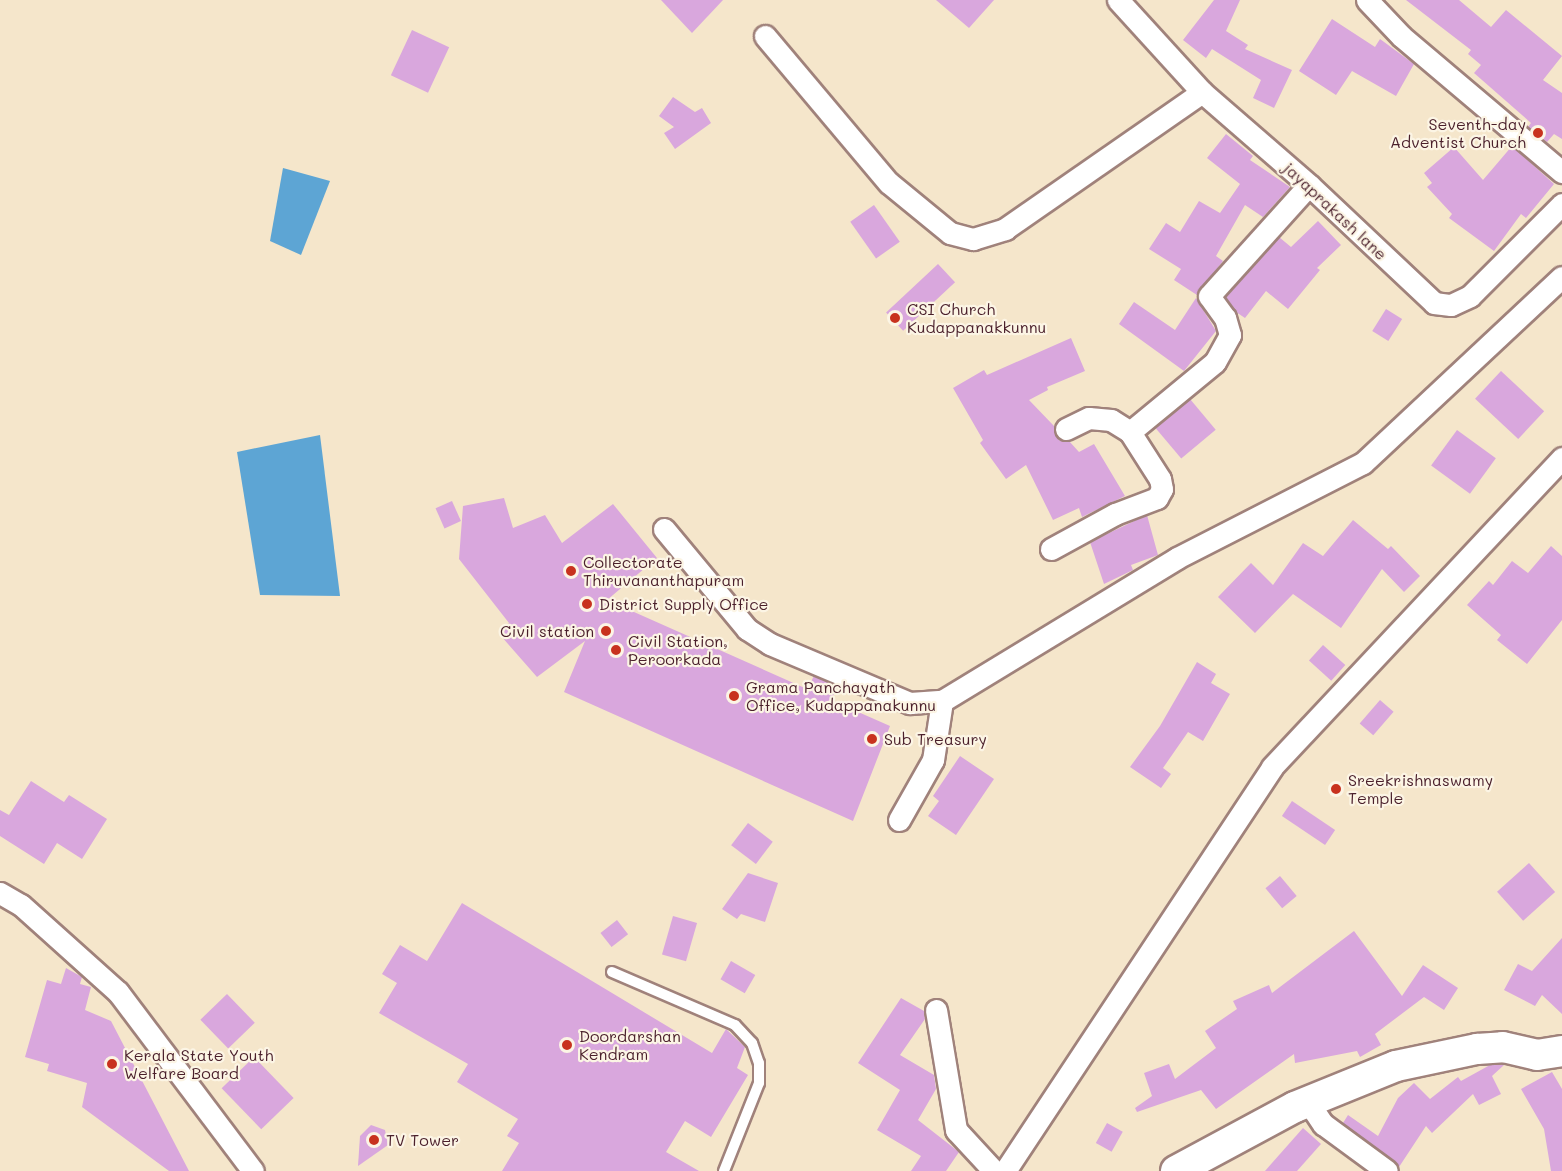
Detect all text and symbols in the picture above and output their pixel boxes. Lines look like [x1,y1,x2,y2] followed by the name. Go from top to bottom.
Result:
[1390,114,1526,152] place label: Seventh-day Adventist Church
[1531,126,1545,140] marker: Seventh-day Adventist Church
[1279,158,1391,264] street label: jayaprakash lane
[907,299,1046,337] place label: CSI Church Kudappanakkunnu
[888,311,902,325] marker: CSI Church Kudappanakkunnu
[583,552,744,590] place label: Collectorate Thiruvananthapuram
[564,564,578,578] marker: Collectorate Thiruvananthapuram
[599,594,769,614] place label: District Supply Office
[580,597,594,611] marker: District Supply Office
[500,621,594,641] place label: Civil station
[599,624,613,638] marker: Civil station
[628,631,728,669] place label: Civil Station, Peroorkada
[609,643,623,657] marker: Civil Station, Peroorkada
[746,677,936,715] place label: Grama Panchayath Office, Kudappanakunnu
[727,689,741,703] marker: Grama Panchayath Office, Kudappanakunnu
[884,729,987,749] place label: Sub Treasury
[865,732,879,746] marker: Sub Treasury
[1348,770,1493,808] place label: Sreekrishnaswamy Temple
[1329,782,1343,796] marker: Sreekrishnaswamy Temple
[579,1026,681,1064] place label: Doordarshan Kendram
[560,1038,574,1052] marker: Doordarshan Kendram
[124,1045,274,1083] place label: Kerala State Youth Welfare Board
[105,1057,119,1071] marker: Kerala State Youth Welfare Board
[386,1130,459,1150] place label: TV Tower
[367,1133,381,1147] marker: TV Tower

